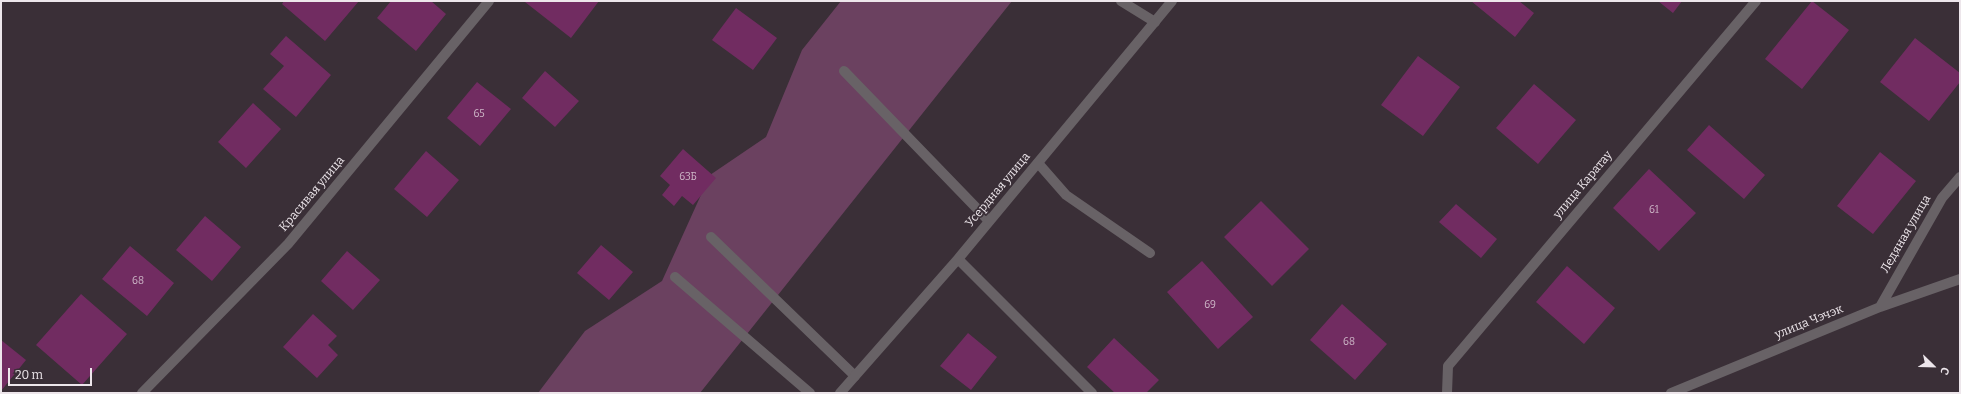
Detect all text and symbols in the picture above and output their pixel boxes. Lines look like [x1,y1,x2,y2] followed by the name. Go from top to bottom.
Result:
[473,108,485,120] house number: 65
[1551,148,1615,222] street label: улица Каратау
[963,150,1033,230] street label: Усердная улица
[276,153,348,235] street label: Красивая улица
[679,171,697,183] house number: 63Б
[1878,193,1934,275] street label: Ледяная улица
[1649,204,1659,216] house number: 61
[132,275,144,287] house number: 68
[1204,299,1216,311] house number: 69
[1773,302,1845,342] street label: улица Чэчэк
[1343,336,1355,348] house number: 68
[1913,346,1953,386] north arrow
[10,360,94,386] scale bar
[1937,365,1952,377] text: С
[15,368,43,382] text: 20 m

